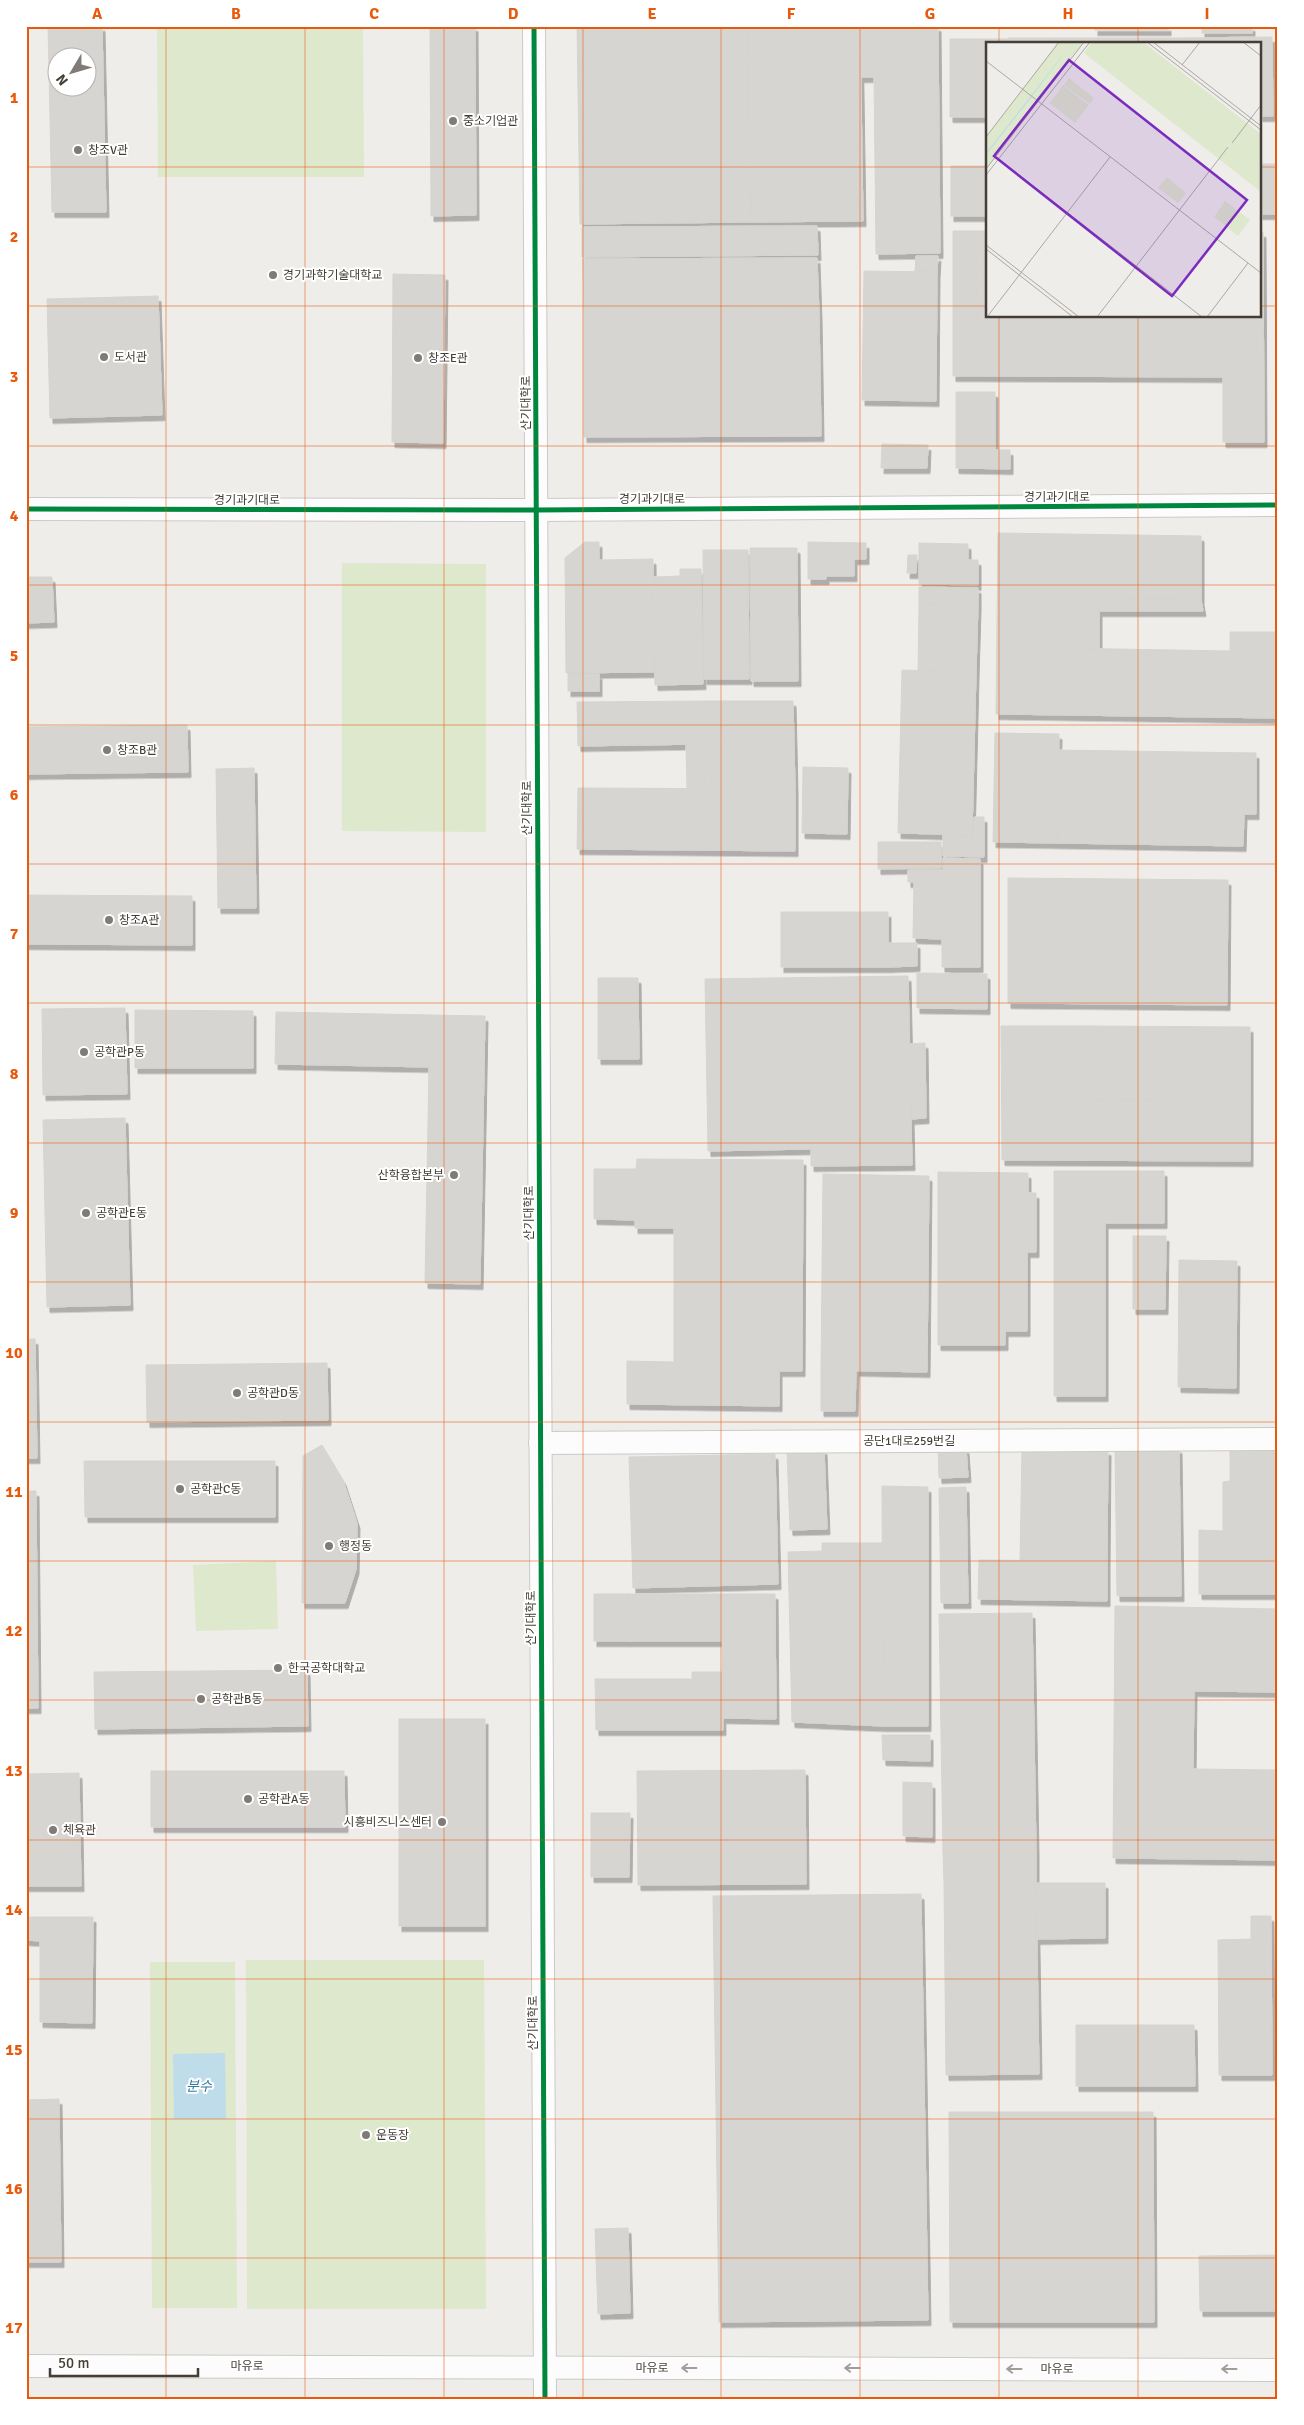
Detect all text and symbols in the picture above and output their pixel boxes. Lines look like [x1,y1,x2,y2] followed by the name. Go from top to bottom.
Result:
[92,4,103,24] text: A
[231,4,241,24] text: B
[369,4,379,24] text: C
[508,4,519,24] text: D
[647,4,657,24] text: E
[787,4,796,24] text: F
[925,4,935,24] text: G
[1063,4,1073,24] text: H
[1204,4,1210,24] text: I
[986,42,1262,318] inset map
[48,48,98,98] north arrow
[52,71,72,89] text: N
[10,88,19,108] text: 1
[463,114,518,129] place label: 중소기업관
[447,115,459,127] marker: 중소기업관
[88,143,128,158] place label: 창조V관
[72,144,84,156] marker: 창조V관
[10,227,18,247] text: 2
[283,268,382,283] place label: 경기과학기술대학교
[267,269,279,281] marker: 경기과학기술대학교
[114,350,147,365] place label: 도서관
[98,351,110,363] marker: 도서관
[428,351,468,366] place label: 창조E관
[412,352,424,364] marker: 창조E관
[10,367,18,387] text: 3
[519,375,534,431] street label: 산기대학로
[1024,490,1090,505] street label: 경기과기대로
[619,492,685,507] street label: 경기과기대로
[214,493,280,508] street label: 경기과기대로
[10,506,19,526] text: 4
[10,646,18,666] text: 5
[117,743,157,758] place label: 창조B관
[101,744,113,756] marker: 창조B관
[520,780,535,836] street label: 산기대학로
[10,785,19,805] text: 6
[119,913,159,928] place label: 창조A관
[103,914,115,926] marker: 창조A관
[10,924,19,944] text: 7
[94,1045,145,1060] place label: 공학관P동
[78,1046,90,1058] marker: 공학관P동
[10,1064,19,1084] text: 8
[378,1168,444,1183] place label: 산학융합본부
[448,1169,460,1181] marker: 산학융합본부
[522,1185,537,1241] street label: 산기대학로
[10,1203,19,1223] text: 9
[96,1206,147,1221] place label: 공학관E동
[80,1207,92,1219] marker: 공학관E동
[5,1343,23,1363] text: 10
[247,1386,299,1401] place label: 공학관D동
[231,1387,243,1399] marker: 공학관D동
[863,1434,955,1449] street label: 공단1대로259번길
[5,1482,23,1502] text: 11
[190,1482,241,1497] place label: 공학관C동
[174,1483,186,1495] marker: 공학관C동
[339,1539,372,1554] place label: 행정동
[323,1540,335,1552] marker: 행정동
[524,1590,539,1646] street label: 산기대학로
[5,1621,23,1641] text: 12
[288,1661,365,1676] place label: 한국공학대학교
[272,1662,284,1674] marker: 한국공학대학교
[211,1692,262,1707] place label: 공학관B동
[195,1693,207,1705] marker: 공학관B동
[5,1761,23,1781] text: 13
[258,1792,310,1807] place label: 공학관A동
[242,1793,254,1805] marker: 공학관A동
[344,1815,432,1830] place label: 시흥비즈니스센터
[436,1816,448,1828] marker: 시흥비즈니스센터
[63,1823,96,1838] place label: 체육관
[47,1824,59,1836] marker: 체육관
[5,1900,23,1920] text: 14
[526,1995,541,2051] street label: 산기대학로
[5,2040,23,2060] text: 15
[186,2078,213,2095] water label: 분수
[376,2128,409,2143] place label: 운동장
[360,2129,372,2141] marker: 운동장
[5,2179,23,2199] text: 16
[5,2318,23,2338] text: 17
[50,2345,198,2377] scale bar
[58,2354,89,2372] text: 50 m
[230,2359,264,2374] street label: 마유로
[635,2361,669,2376] street label: 마유로
[1040,2362,1074,2377] street label: 마유로
[681,2363,698,2373] one-way arrow
[844,2363,860,2373] one-way arrow
[1006,2364,1022,2374] one-way arrow
[1221,2365,1237,2374] one-way arrow

